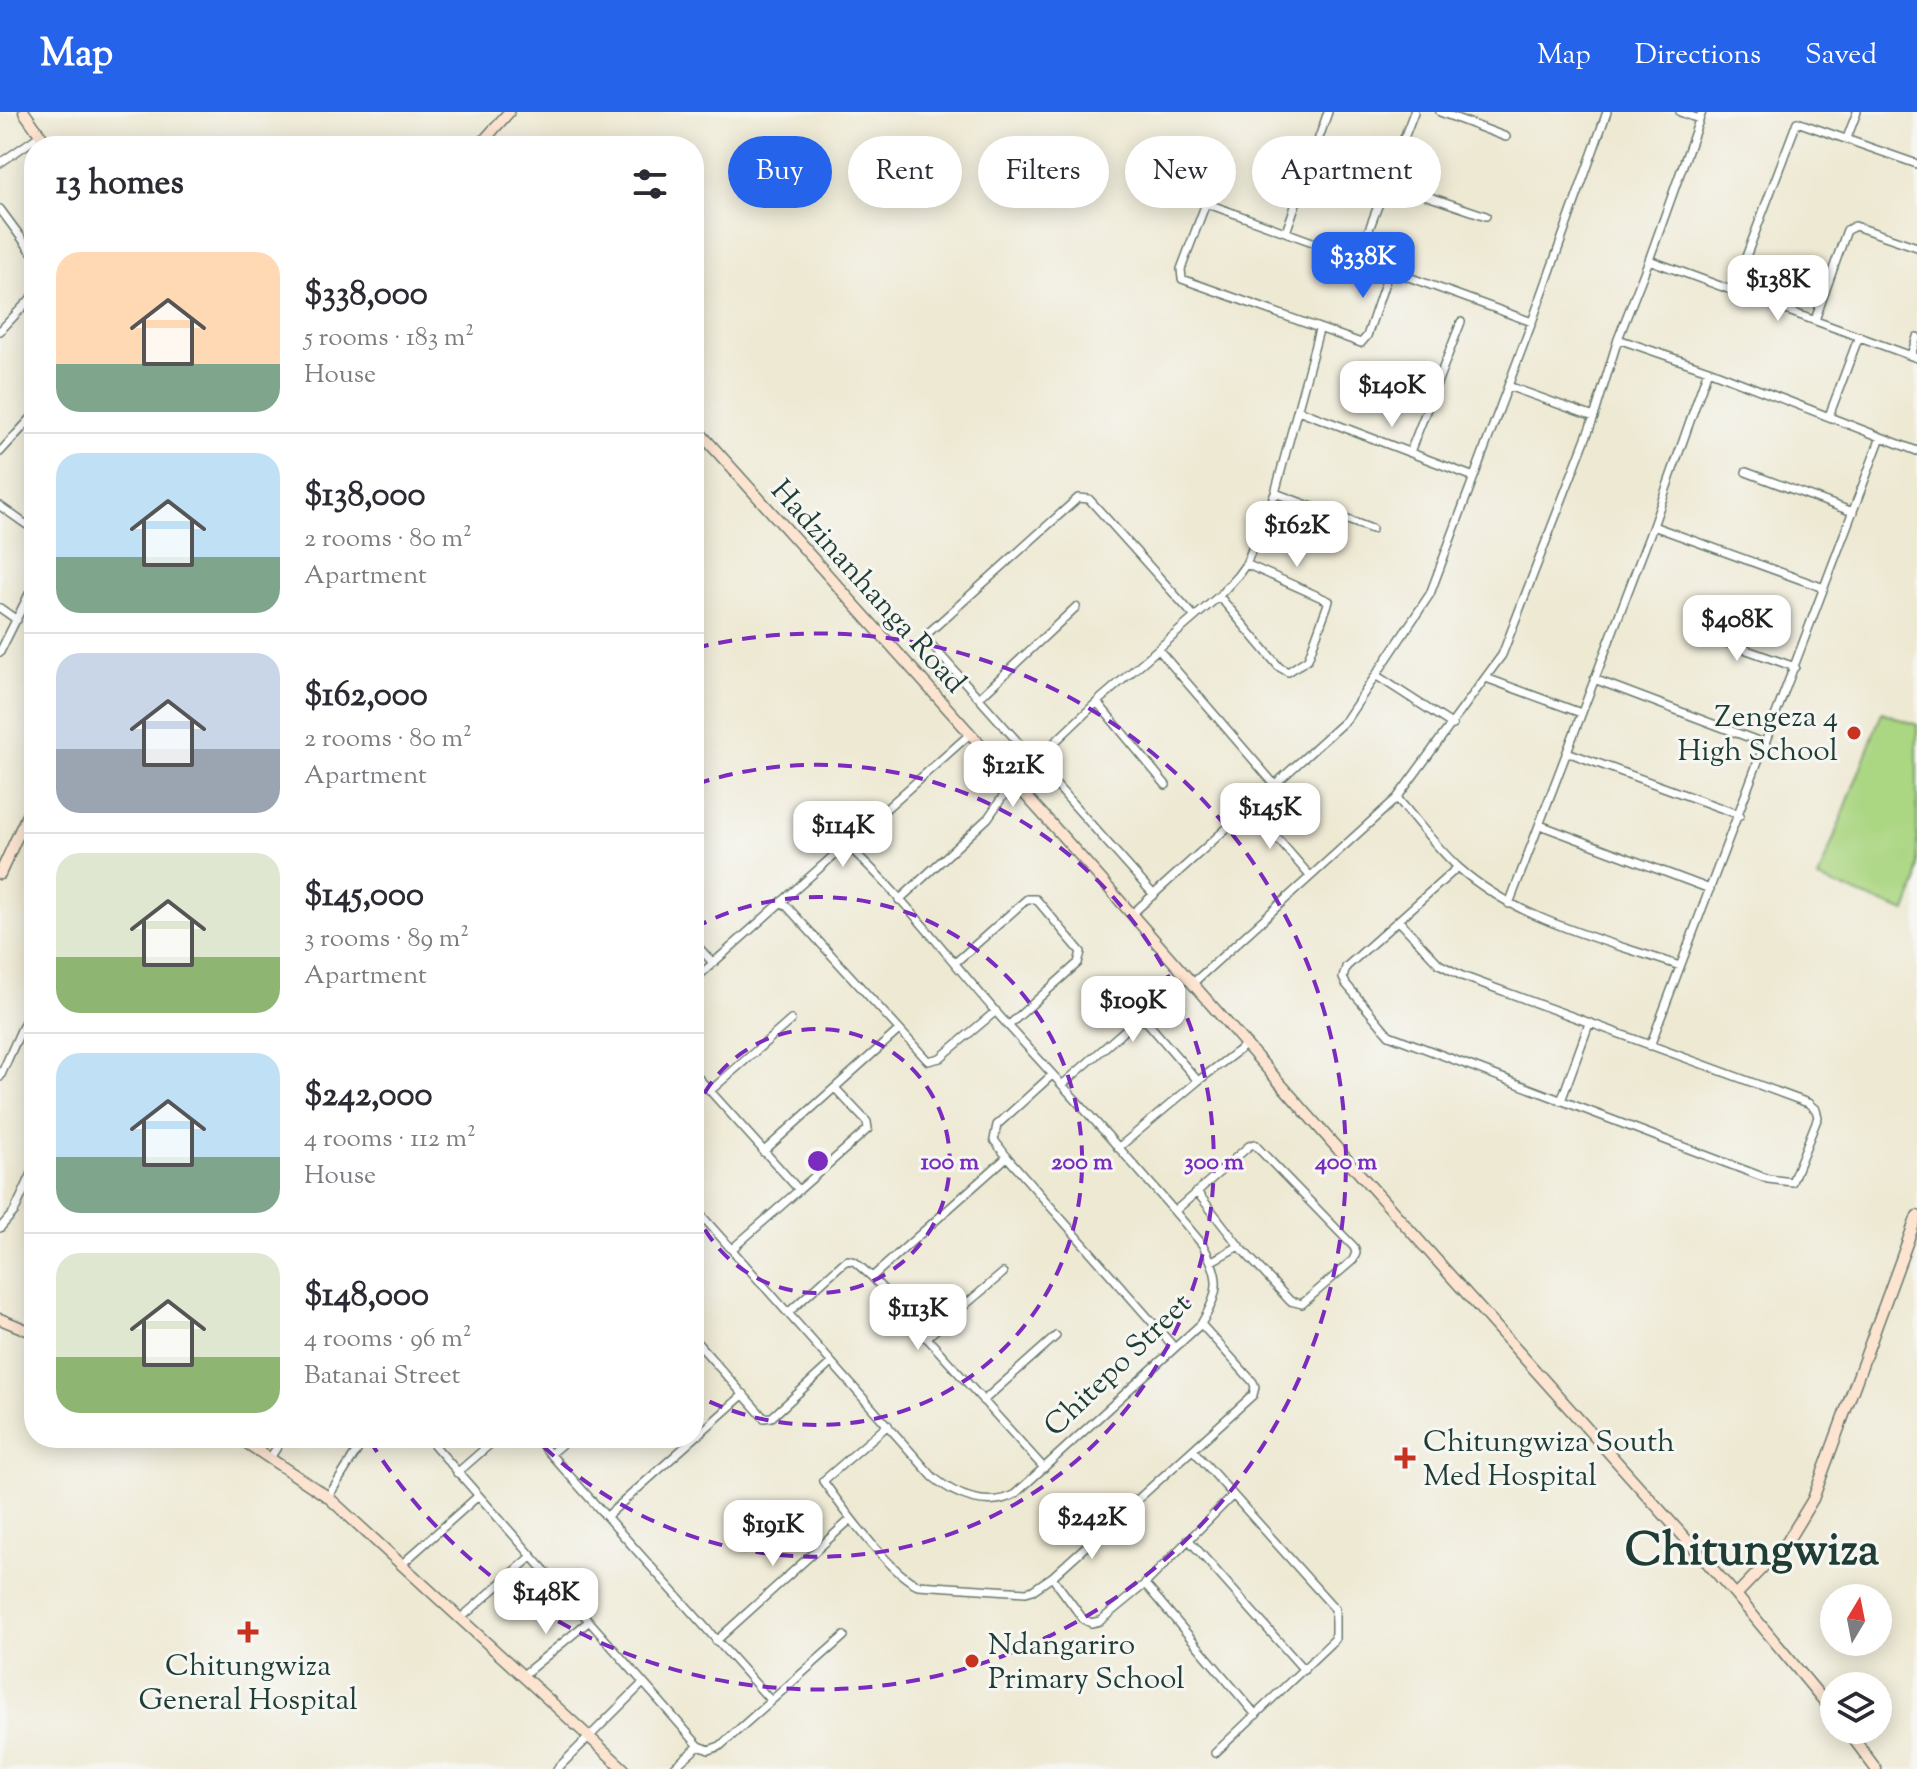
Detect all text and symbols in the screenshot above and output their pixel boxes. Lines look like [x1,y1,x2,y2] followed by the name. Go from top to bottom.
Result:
[40,29,113,83] text: Map
[1537,36,1591,76] text: Map
[1635,36,1761,76] text: Directions
[1805,36,1877,76] text: Saved
[728,136,832,208] chip: Buy
[848,136,962,208] chip: Rent
[978,136,1109,208] chip: Filters
[1125,136,1236,208] chip: New
[1252,136,1441,208] chip: Apartment
[56,160,184,209] text: 13 homes
[628,162,672,206] icon: filters
[1307,232,1419,300] pin: $338K
[1330,239,1396,276] text: $338K
[1722,255,1834,323] pin: $138K
[1745,262,1811,299] text: $138K
[304,271,428,320] text: $338,000
[120,284,216,380] icon: home
[304,320,474,357] text: 5 rooms · 183 m²
[304,357,376,394] text: House
[1336,361,1448,429] pin: $140K
[1358,368,1426,405] text: $140K
[759,471,975,704] street label: Hadzinanhanga Road
[304,472,426,521] text: $138,000
[120,485,216,581] icon: home
[1241,501,1353,569] pin: $162K
[1264,508,1330,545] text: $162K
[304,521,472,558] text: 2 rooms · 80 m²
[304,558,427,595] text: Apartment
[1681,595,1793,663] pin: $408K
[1701,602,1773,639] text: $408K
[304,672,428,721] text: $162,000
[120,685,216,781] icon: home
[1678,697,1838,774] place label: Zengeza 4 High School
[304,721,472,758] text: 2 rooms · 80 m²
[1845,724,1863,742] marker: Zengeza 4 High School
[957,741,1069,809] pin: $121K
[982,748,1044,785] text: $121K
[304,758,427,795] text: Apartment
[1214,783,1326,851] pin: $145K
[1238,790,1302,827] text: $145K
[787,801,899,869] pin: $114K
[811,808,875,845] text: $114K
[304,872,424,921] text: $145,000
[120,885,216,981] icon: home
[304,921,469,958] text: 3 rooms · 89 m²
[304,958,427,995] text: Apartment
[1077,976,1189,1044] pin: $109K
[1099,983,1167,1020] text: $109K
[304,1072,433,1121] text: $242,000
[120,1085,216,1181] icon: home
[304,1121,476,1158] text: 4 rooms · 112 m²
[921,1146,979,1180] text: 100 m
[1051,1146,1113,1180] text: 200 m
[1184,1146,1244,1180] text: 300 m
[1314,1146,1377,1180] text: 400 m
[804,1147,832,1175] centre of rings
[304,1158,376,1195] text: House
[304,1272,429,1321] text: $148,000
[862,1284,974,1352] pin: $113K
[1035,1284,1202,1448] street label: Chitepo Street
[120,1285,216,1381] icon: home
[888,1291,948,1328] text: $113K
[304,1321,472,1358] text: 4 rooms · 96 m²
[304,1358,460,1395] text: Batanai Street
[1423,1422,1675,1499] place label: Chitungwiza South Med Hospital
[1394,1447,1416,1469] marker: Chitungwiza South Med Hospital
[1036,1493,1148,1561] pin: $242K
[717,1500,829,1568] pin: $191K
[1057,1500,1127,1537] text: $242K
[742,1507,804,1544] text: $191K
[1625,1520,1879,1586] district label: Chitungwiza
[490,1568,602,1636] pin: $148K
[512,1575,580,1612] text: $148K
[1820,1584,1892,1656] north arrow
[1820,1584,1892,1744] map controls
[237,1621,259,1643] marker: Chitungwiza General Hospital
[988,1625,1185,1702] place label: Ndangariro Primary School
[138,1646,358,1723] place label: Chitungwiza General Hospital
[963,1652,981,1670] marker: Ndangariro Primary School
[1820,1672,1892,1744] button: layers

